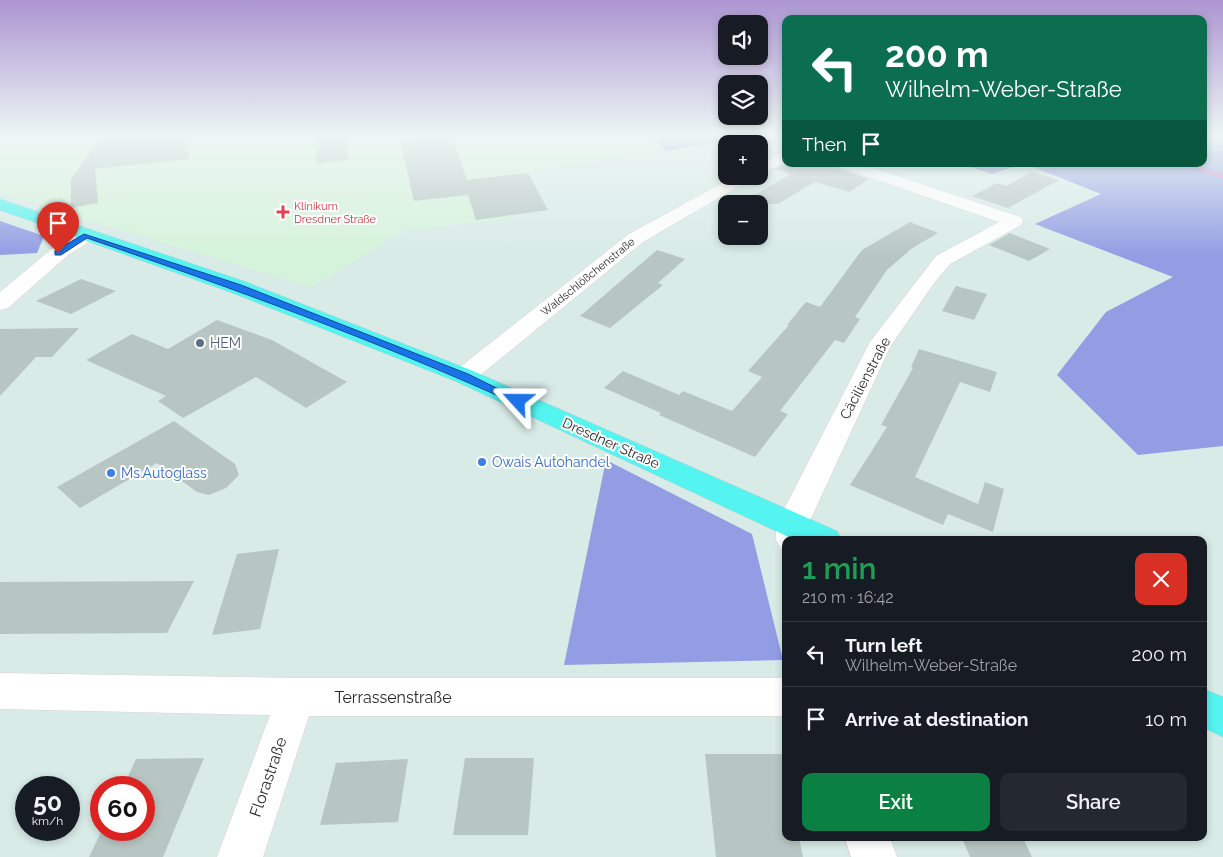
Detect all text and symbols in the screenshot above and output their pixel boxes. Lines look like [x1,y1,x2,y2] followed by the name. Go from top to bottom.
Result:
[718,15,768,245] map controls
[718,15,768,65] button: sound
[885,34,989,75] text: 200 m
[802,35,867,100] icon: left
[718,75,768,125] button: layers
[885,76,1122,102] text: Wilhelm-Weber-Straße
[857,130,885,158] icon: arrive
[802,133,847,155] text: Then
[718,135,768,185] button: +
[718,195,768,245] button: −
[294,200,377,226] place label: Klinikum Dresdner Straße
[37,202,79,253] pin
[276,205,290,219] marker: Klinikum Dresdner Straße
[44,209,72,237] icon: arrive
[539,235,638,319] street label: Waldschlößchenstraße
[837,334,893,422] street label: Cäcilienstraße
[210,335,241,351] place label: HEM
[194,337,206,349] marker: HEM
[491,374,543,426] position arrow
[560,414,662,472] street label: Dresdner Straße
[492,454,610,470] place label: Owais Autohandel
[476,456,488,468] marker: Owais Autohandel
[121,465,207,481] place label: Ms.Autoglass
[105,467,117,479] marker: Ms.Autoglass
[802,551,877,586] text: 1 min
[1135,553,1187,605] button: close
[802,588,894,607] text: 210 m · 16:42
[845,634,922,656] text: Turn left
[802,640,830,668] icon: left
[1132,643,1187,665] text: 200 m
[845,656,1017,675] text: Wilhelm-Weber-Straße
[334,688,452,707] street label: Terrassenstraße
[802,705,830,733] icon: arrive
[845,708,1029,730] text: Arrive at destination
[1145,708,1187,730] text: 10 m
[245,735,291,819] street label: Florastraße
[802,773,990,831] button: Exit
[1000,773,1187,831] button: Share
[90,776,155,841] speed limit sign: 60
[33,787,62,817] text: 50
[32,814,63,828] text: km/h

